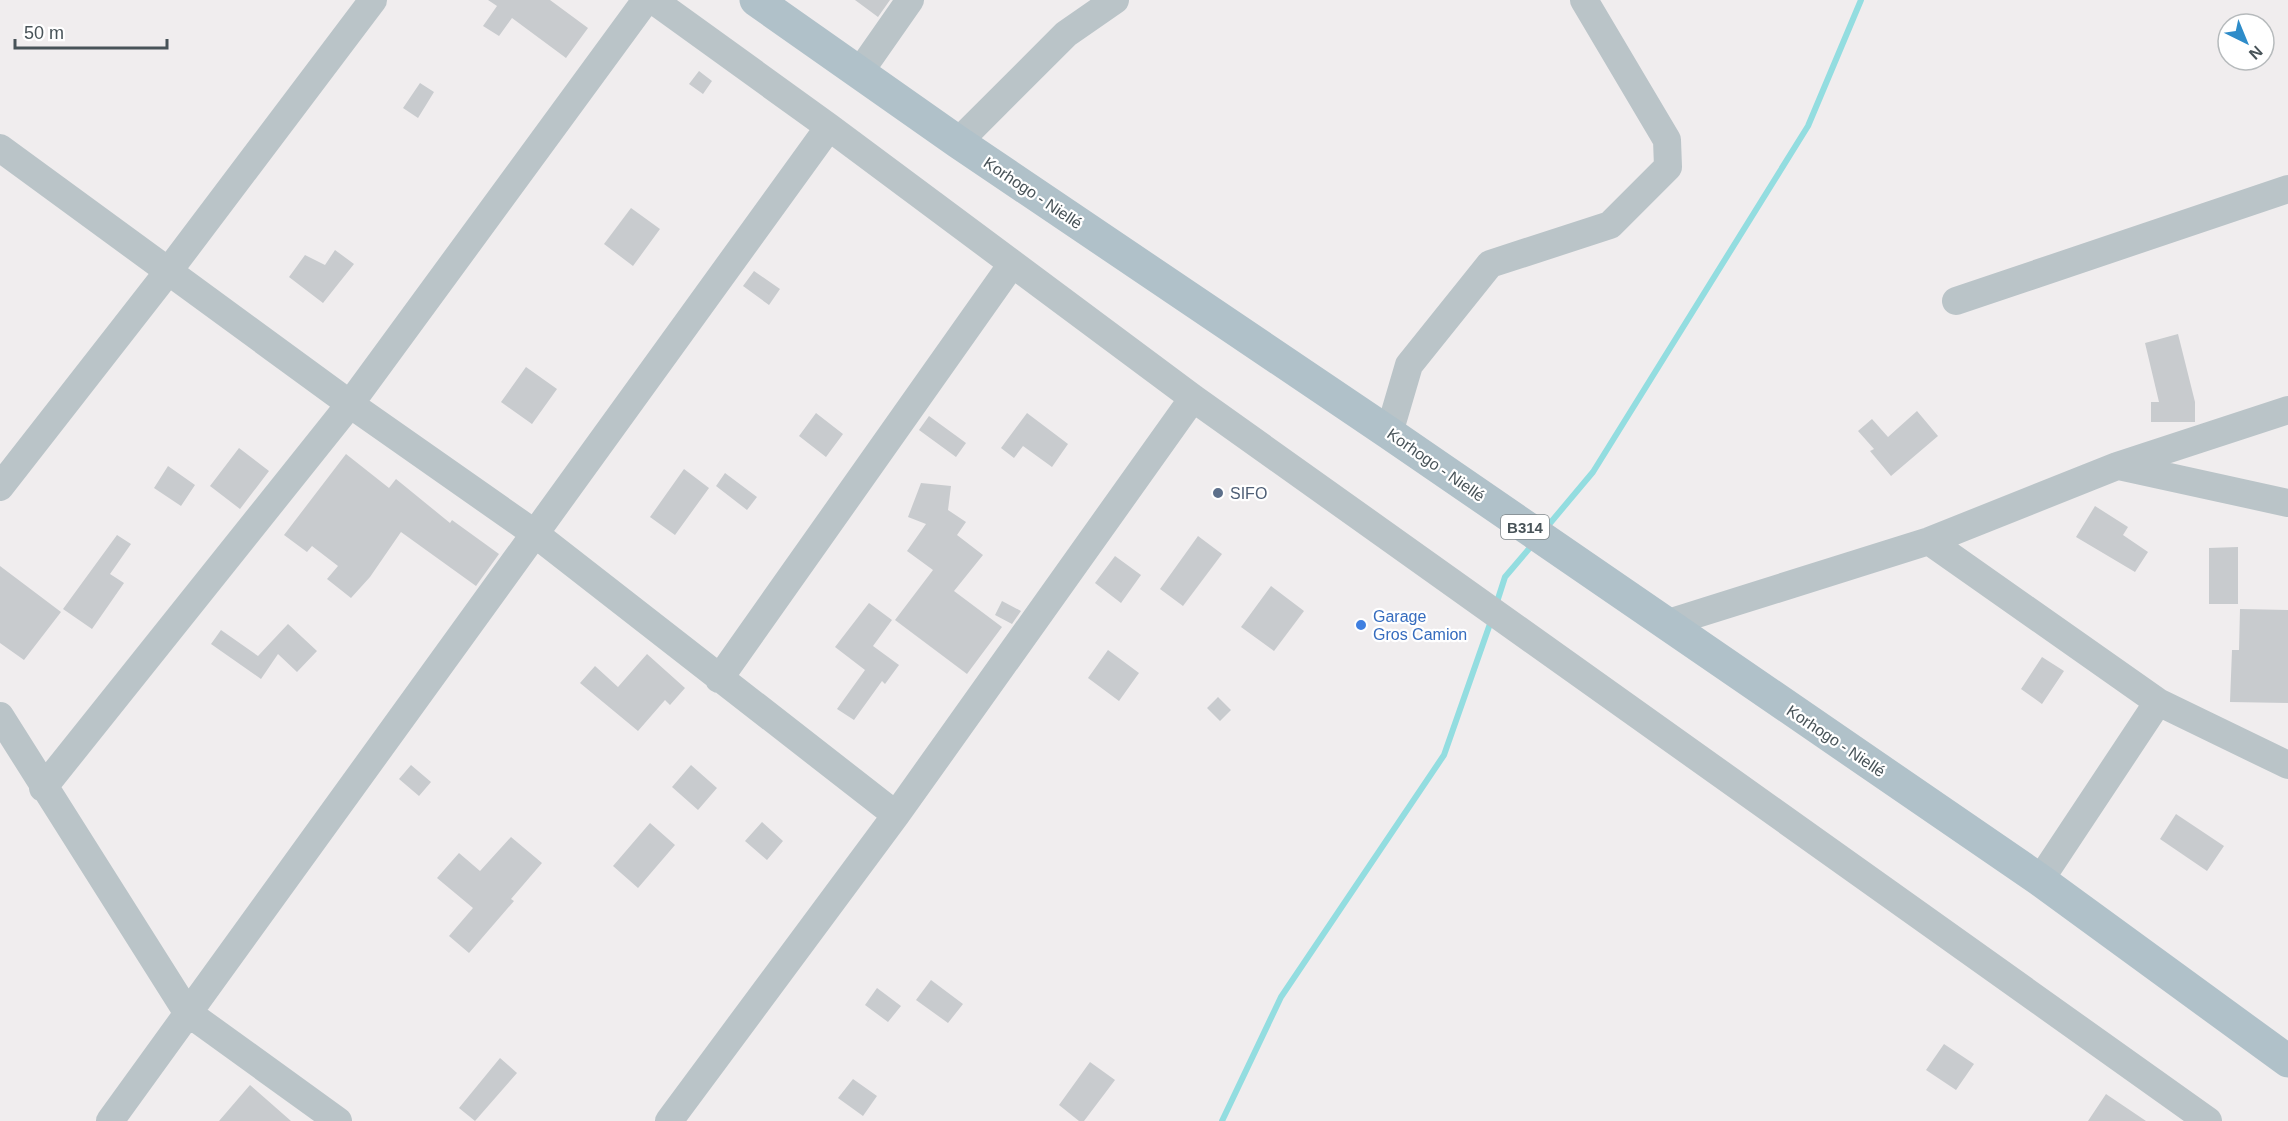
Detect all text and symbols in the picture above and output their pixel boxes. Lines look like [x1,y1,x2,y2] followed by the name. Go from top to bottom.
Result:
[15,12,166,50] scale bar
[2216,12,2276,72] north arrow
[24,23,64,43] text: 50 m
[2246,42,2266,63] text: N
[981,154,1085,232] street label: Korhogo - Niellé
[1384,425,1488,505] street label: Korhogo - Niellé
[1230,485,1267,502] place label: SIFO
[1211,486,1225,500] marker: SIFO
[1501,515,1549,539] road number: B314
[1373,608,1467,643] place label: Garage Gros Camion
[1354,618,1368,632] marker: Garage Gros Camion
[1784,702,1888,780] street label: Korhogo - Niellé

